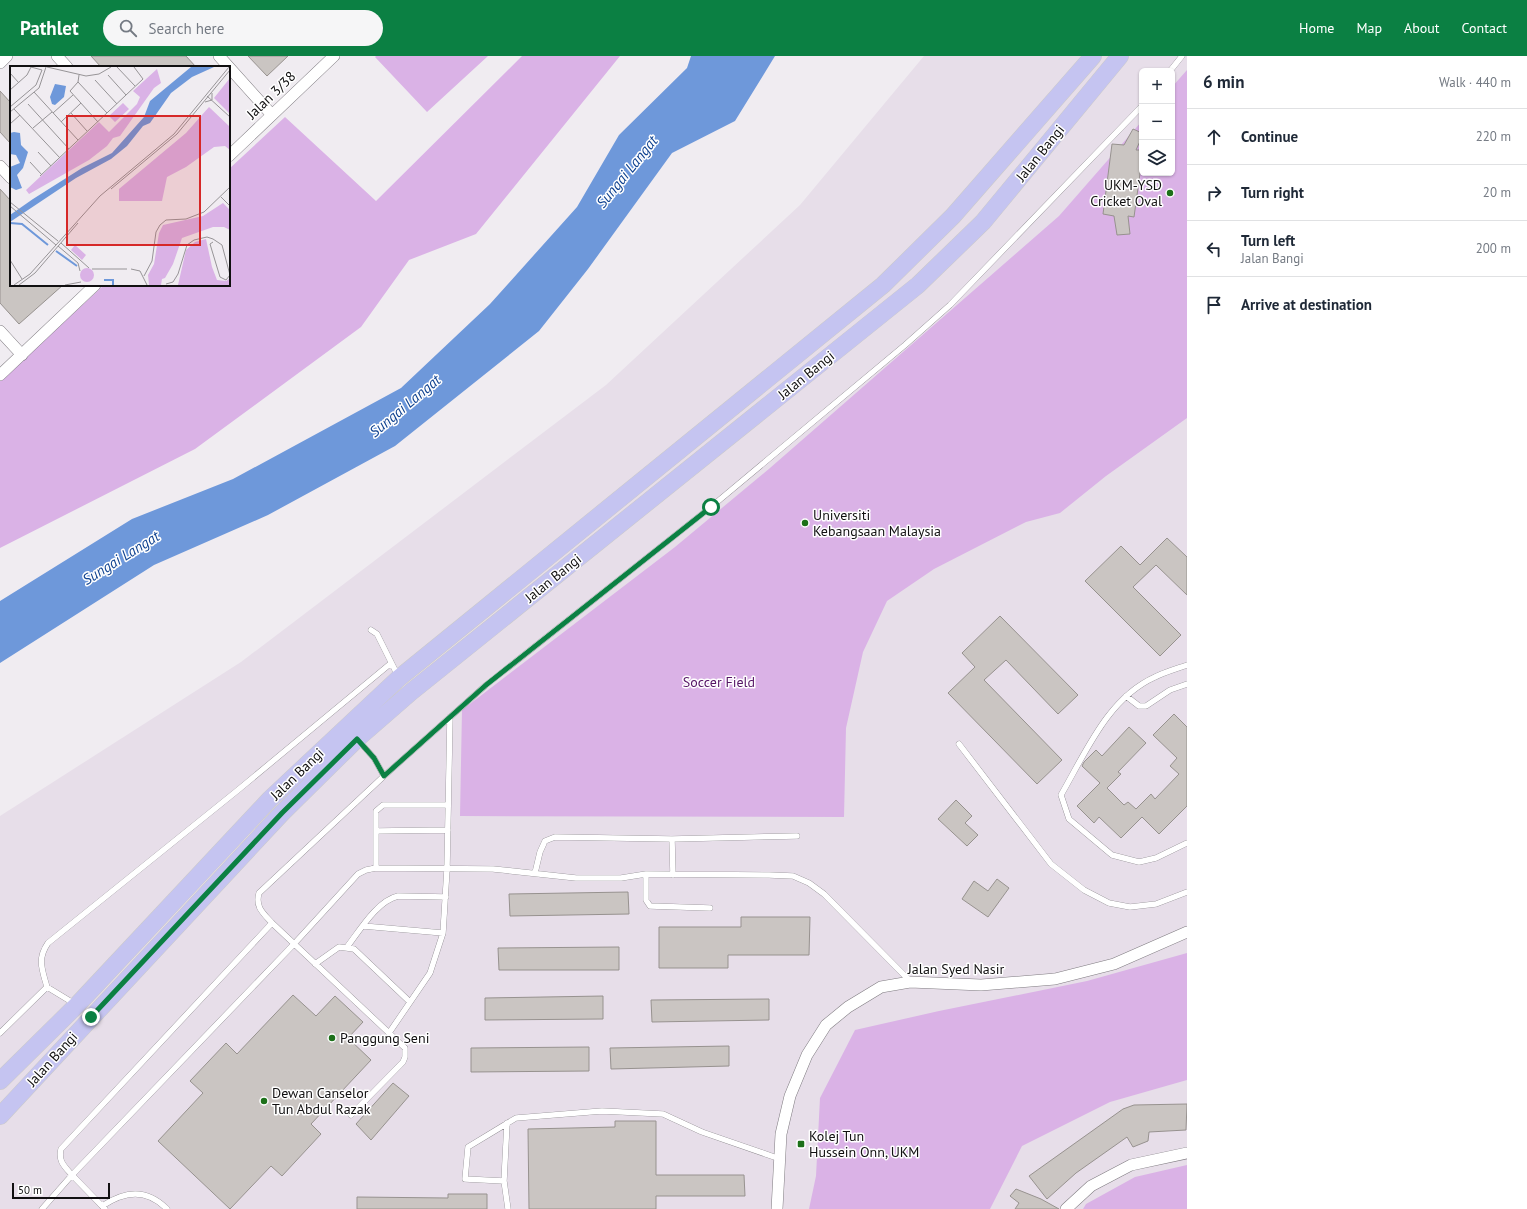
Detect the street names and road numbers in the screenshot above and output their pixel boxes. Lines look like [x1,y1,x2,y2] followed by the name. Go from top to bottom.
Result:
[242,67,299,123] street label: Jalan 3/38
[1011,121,1068,186] street label: Jalan Bangi
[773,347,838,404] street label: Jalan Bangi
[520,550,585,607] street label: Jalan Bangi
[266,744,328,805] street label: Jalan Bangi
[907,960,1004,978] street label: Jalan Syed Nasir
[22,1028,81,1091] street label: Jalan Bangi

